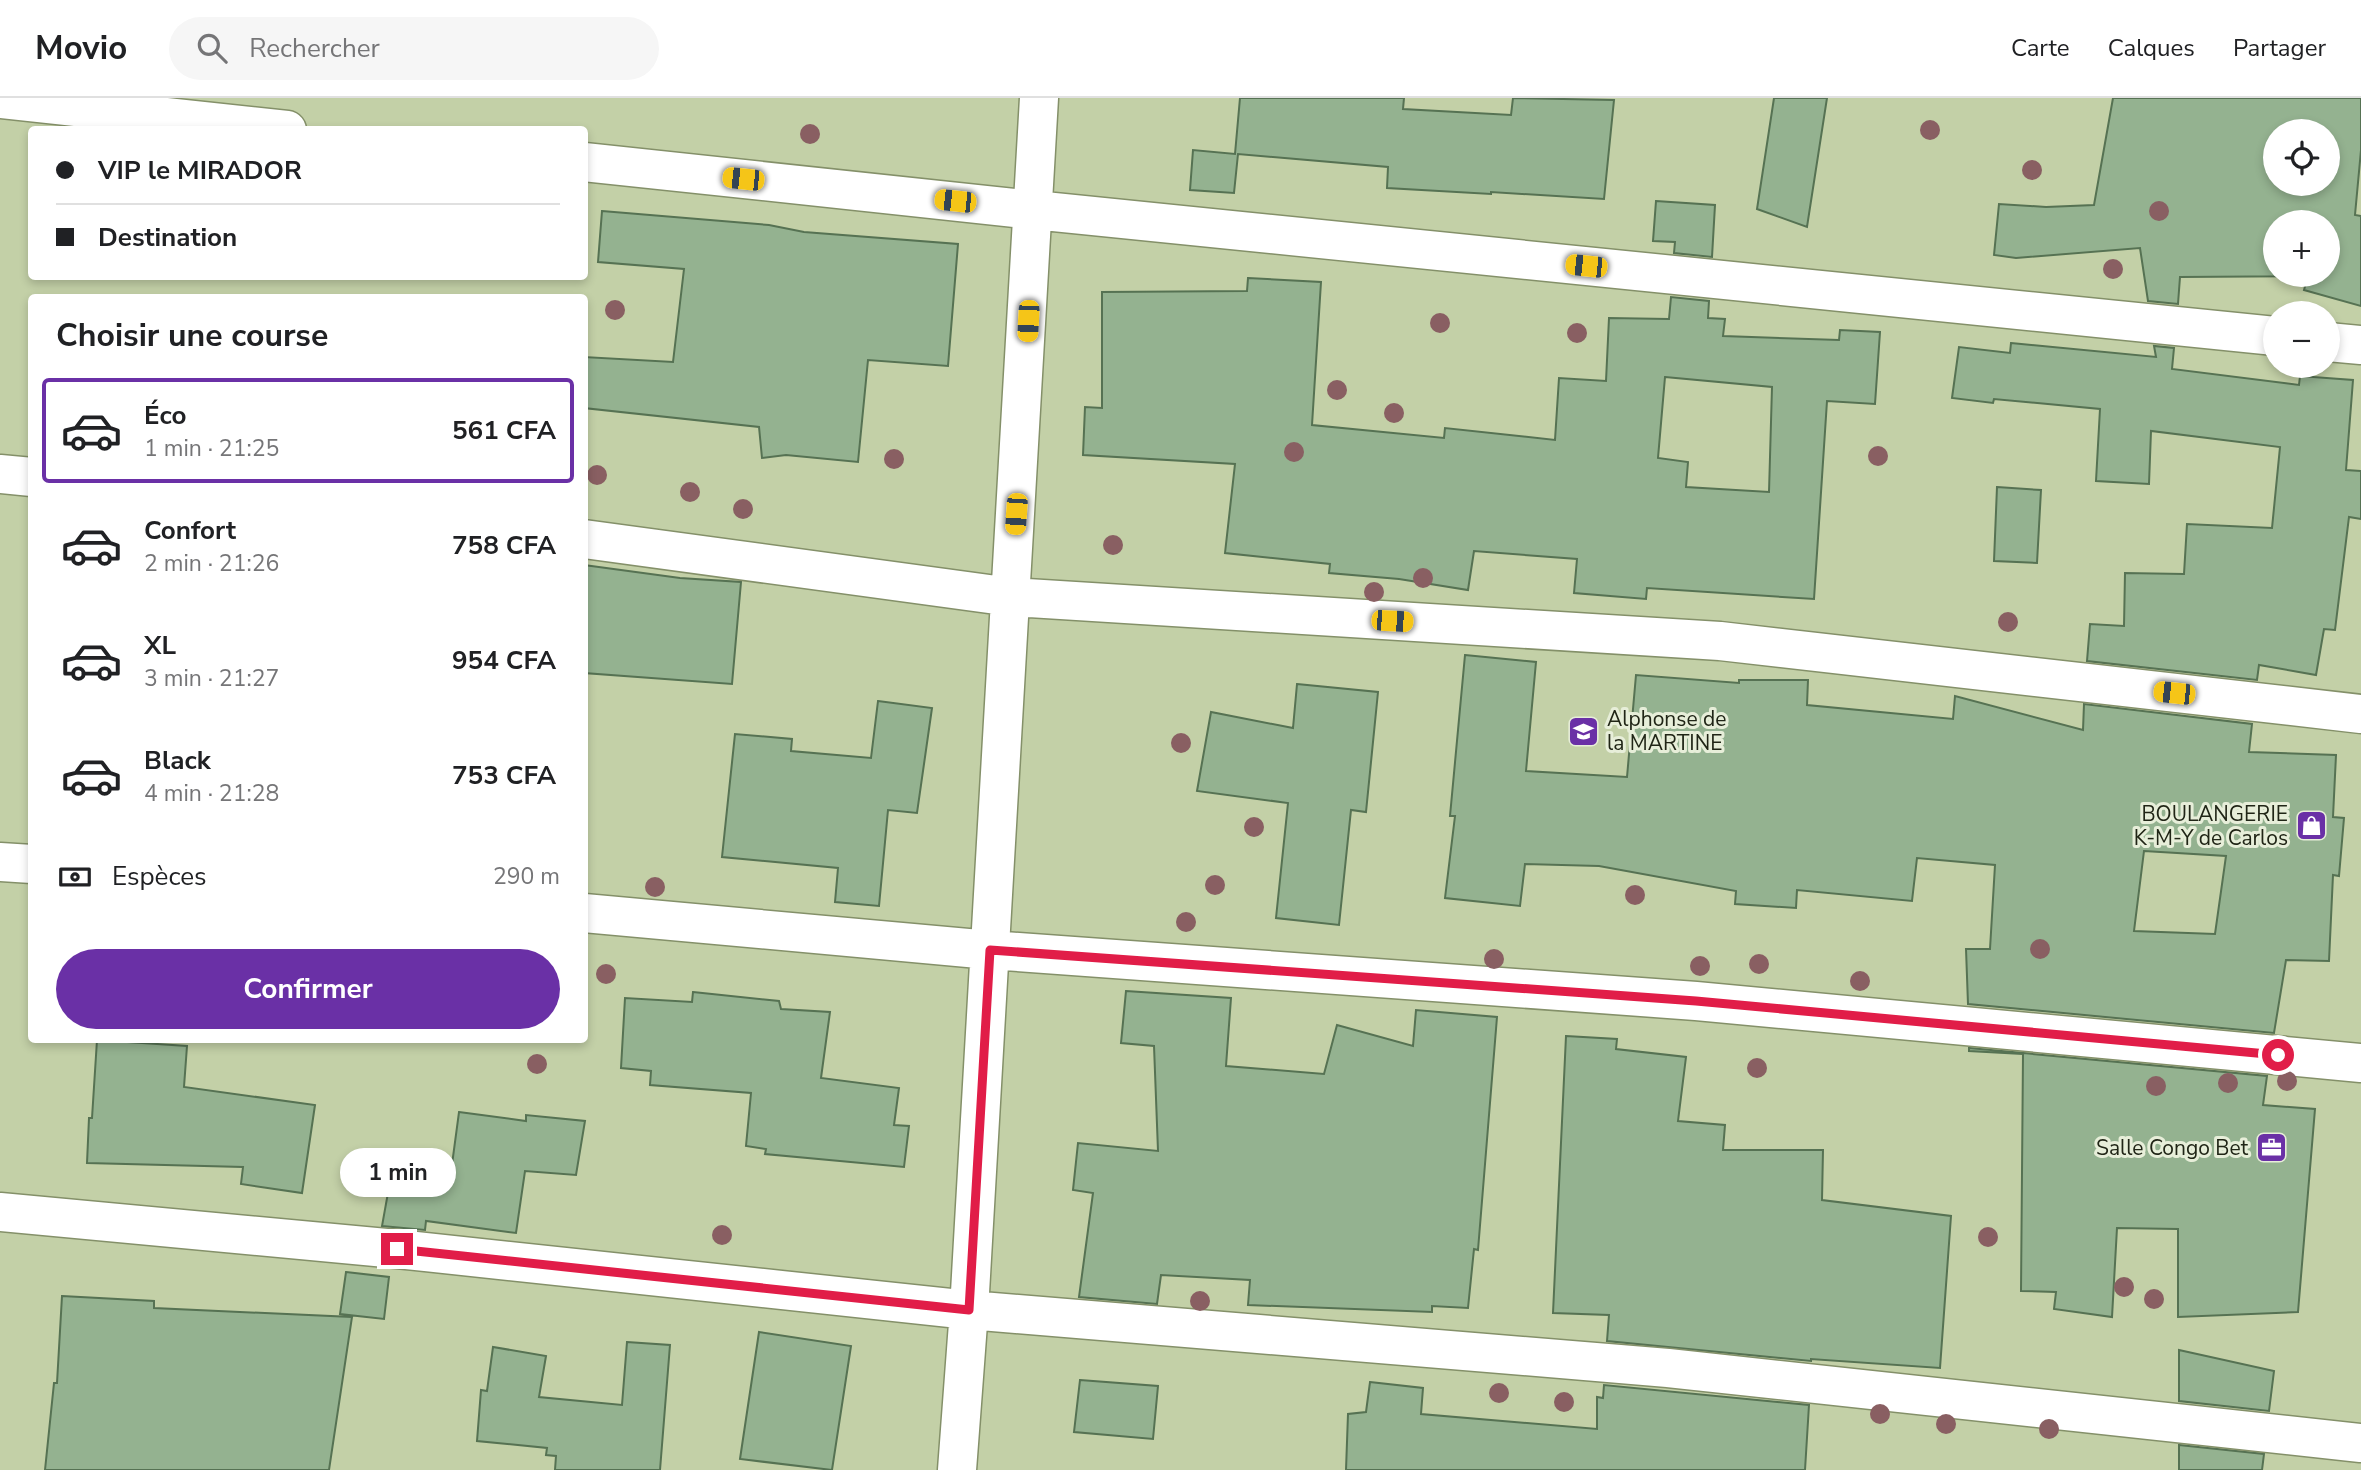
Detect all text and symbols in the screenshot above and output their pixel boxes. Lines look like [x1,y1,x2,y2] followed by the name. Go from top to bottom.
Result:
[169,17,659,80] search box
[35,26,127,71] text: Movio
[193,29,231,67] icon: search
[249,31,380,66] text: Rechercher
[2011,32,2070,64] text: Carte
[2108,32,2195,64] text: Calques
[2233,32,2326,64] text: Partager
[2263,119,2340,378] map controls
[2263,119,2340,196] button: locate
[98,153,302,188] text: VIP le MIRADOR
[722,166,765,192] car
[934,188,977,214] car
[2263,210,2340,287] button: +
[98,220,237,255] text: Destination
[1565,253,1608,279] car
[1017,299,1040,343] car
[2263,301,2340,378] button: −
[56,314,328,357] text: Choisir une course
[144,398,186,433] text: Éco
[60,399,123,462] icon: car
[452,413,556,448] text: 561 CFA
[144,433,279,464] text: 1 min · 21:25
[1005,492,1028,536] car
[144,513,236,548] text: Confort
[60,514,123,577] icon: car
[452,528,556,563] text: 758 CFA
[144,548,279,579] text: 2 min · 21:26
[1371,609,1414,633] car
[144,628,176,663] text: XL
[60,629,123,692] icon: car
[452,643,556,678] text: 954 CFA
[144,663,279,694] text: 3 min · 21:27
[2153,680,2196,706] car
[1607,705,1726,757] place label: Alphonse de la MARTINE
[1567,714,1601,748] school or university icon: Alphonse de la MARTINE
[144,743,211,778] text: Black
[60,744,123,807] icon: car
[452,758,556,793] text: 753 CFA
[144,778,279,809] text: 4 min · 21:28
[2134,800,2288,852] place label: BOULANGERIE K-M-Y de Carlos
[2294,809,2328,843] shop icon: BOULANGERIE K-M-Y de Carlos
[56,858,94,896] icon: cash
[112,859,207,894] text: Espèces
[493,861,560,892] text: 290 m
[56,949,560,1029] button: Confirmer
[2262,1039,2294,1071] route start
[2254,1131,2288,1165] office icon: Salle Congo Bet
[2096,1134,2249,1162] place label: Salle Congo Bet
[339,1148,455,1196] callout: 1 min
[368,1157,428,1188] text: 1 min
[381,1233,413,1265] route end

